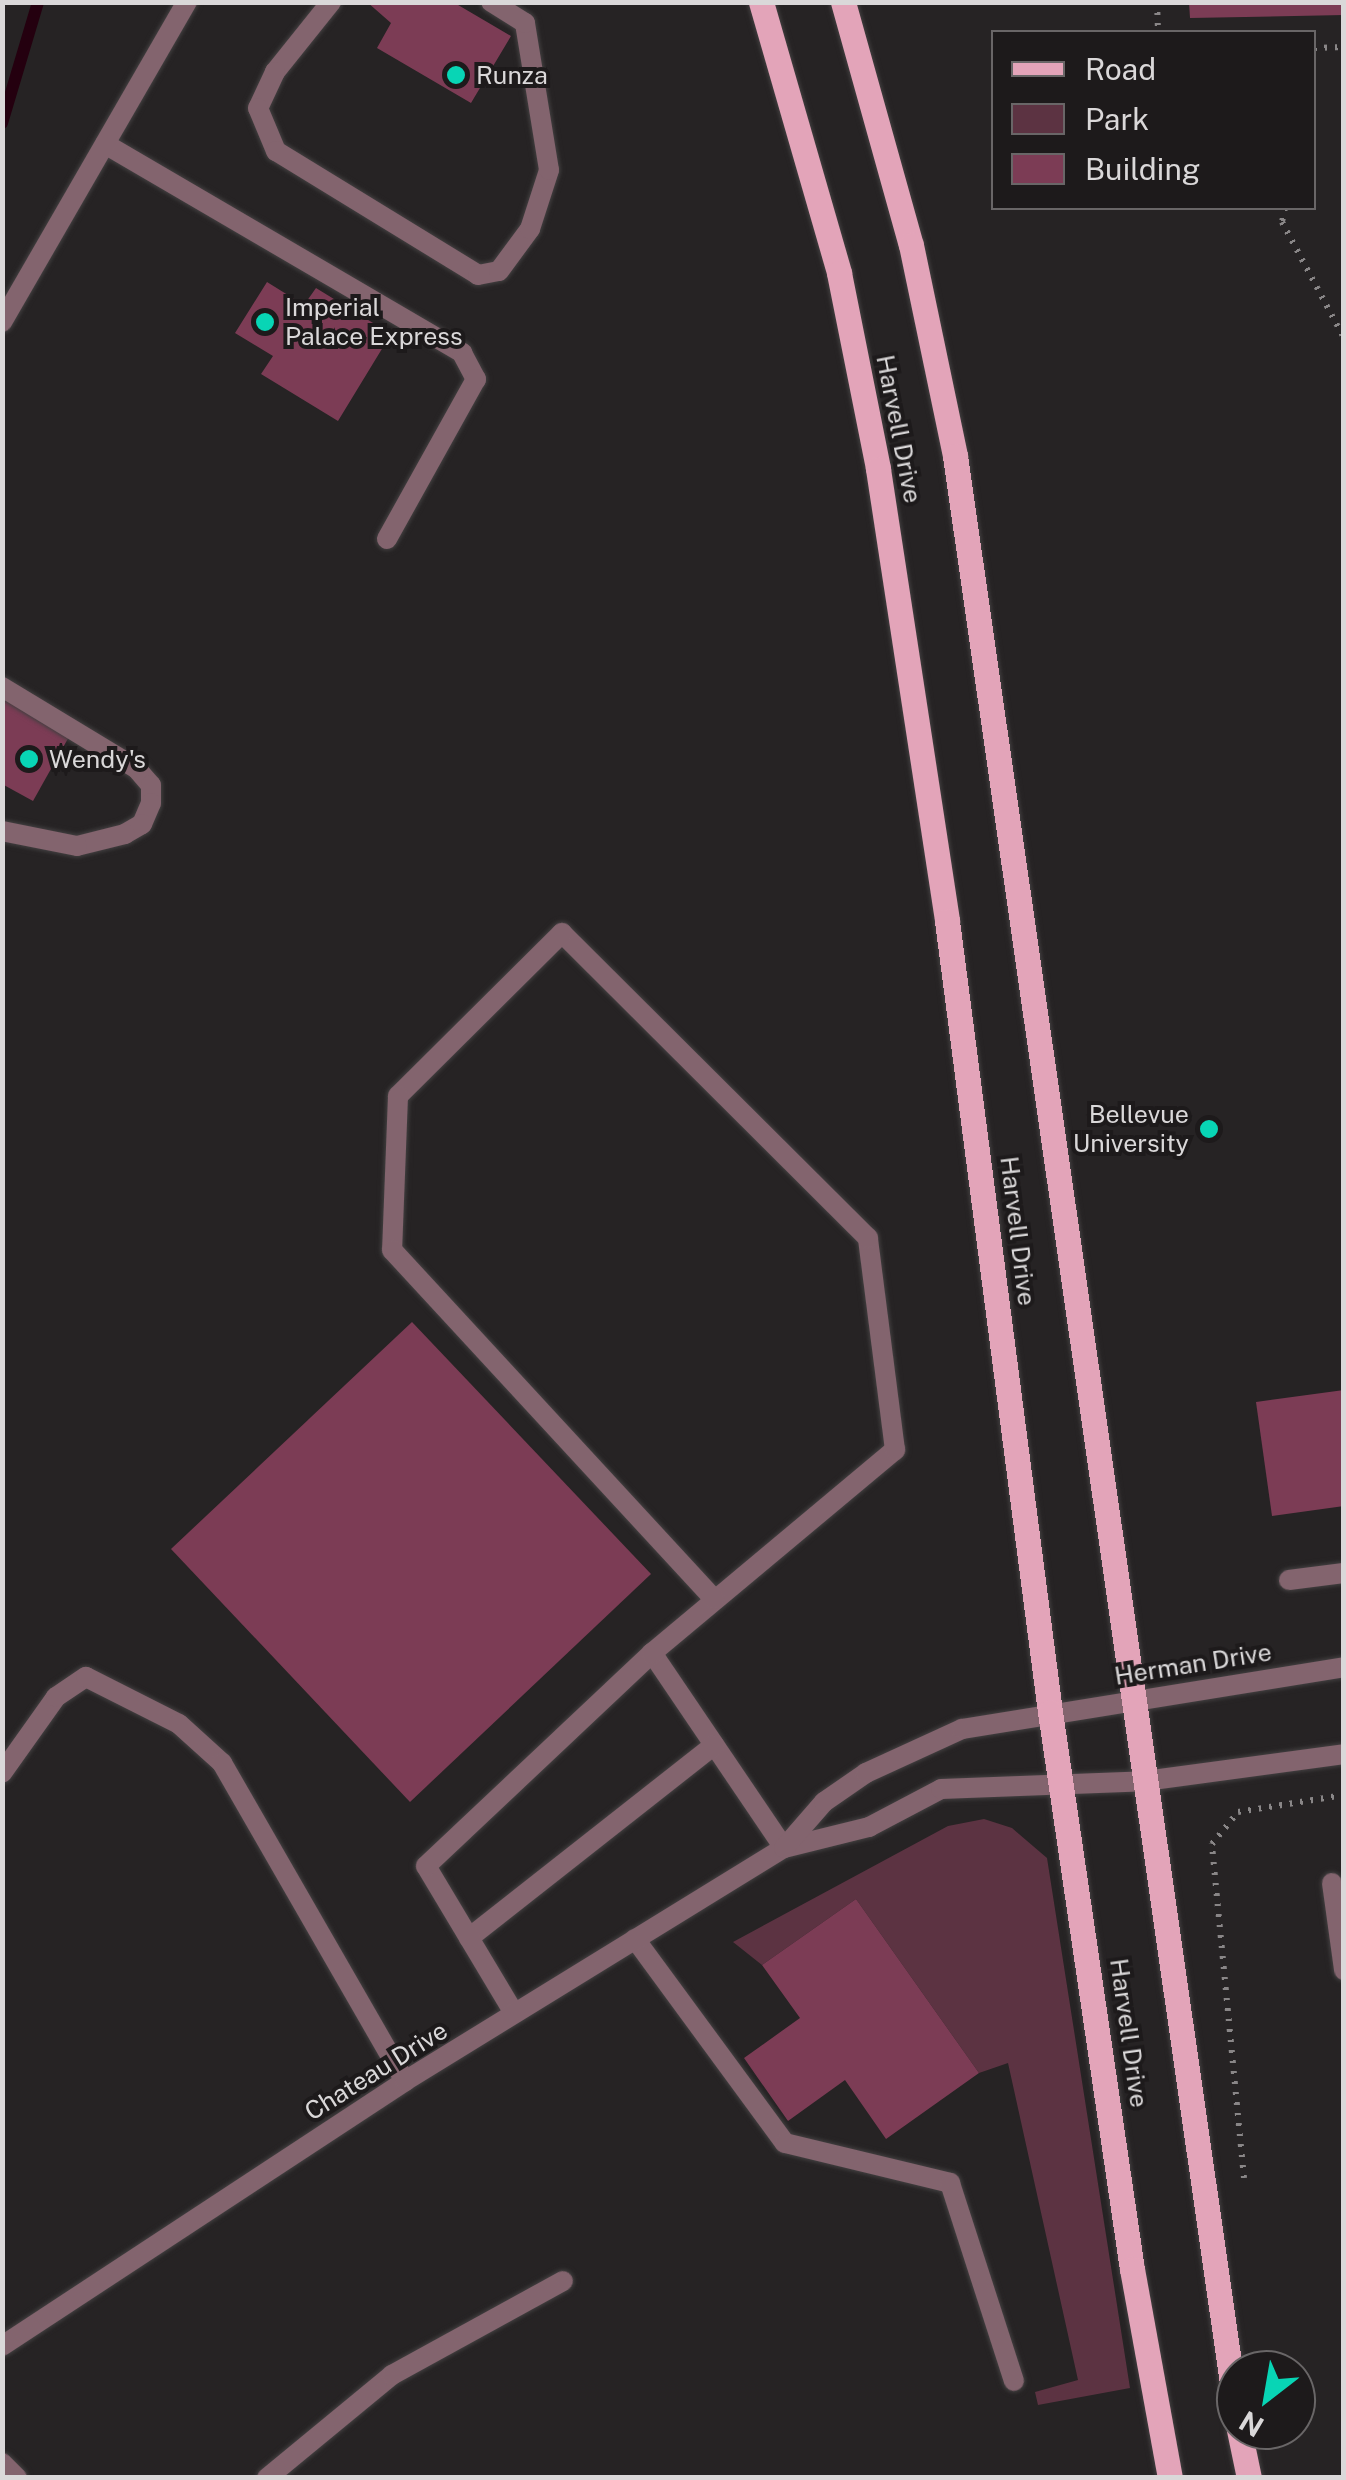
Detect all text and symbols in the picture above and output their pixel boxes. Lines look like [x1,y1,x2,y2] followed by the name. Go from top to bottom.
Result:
[991,30,1316,210] legend
[1085,51,1156,87] text: Road
[476,60,548,90] place label: Runza
[445,64,467,86] marker: Runza
[1085,101,1149,137] text: Park
[1085,151,1200,187] text: Building
[285,293,463,352] place label: Imperial Palace Express
[254,311,276,333] marker: Imperial Palace Express
[870,352,928,506] street label: Harvell Drive
[49,744,146,774] place label: Wendy's
[18,748,40,770] marker: Wendy's
[1073,1100,1189,1159] place label: Bellevue University
[1198,1118,1220,1140] marker: Bellevue University
[994,1155,1042,1307] street label: Harvell Drive
[1112,1637,1274,1691] street label: Herman Drive
[1104,1957,1154,2109] street label: Harvell Drive
[299,2015,453,2127] street label: Chateau Drive
[1216,2350,1316,2450] north arrow
[1233,2405,1269,2444] text: N

